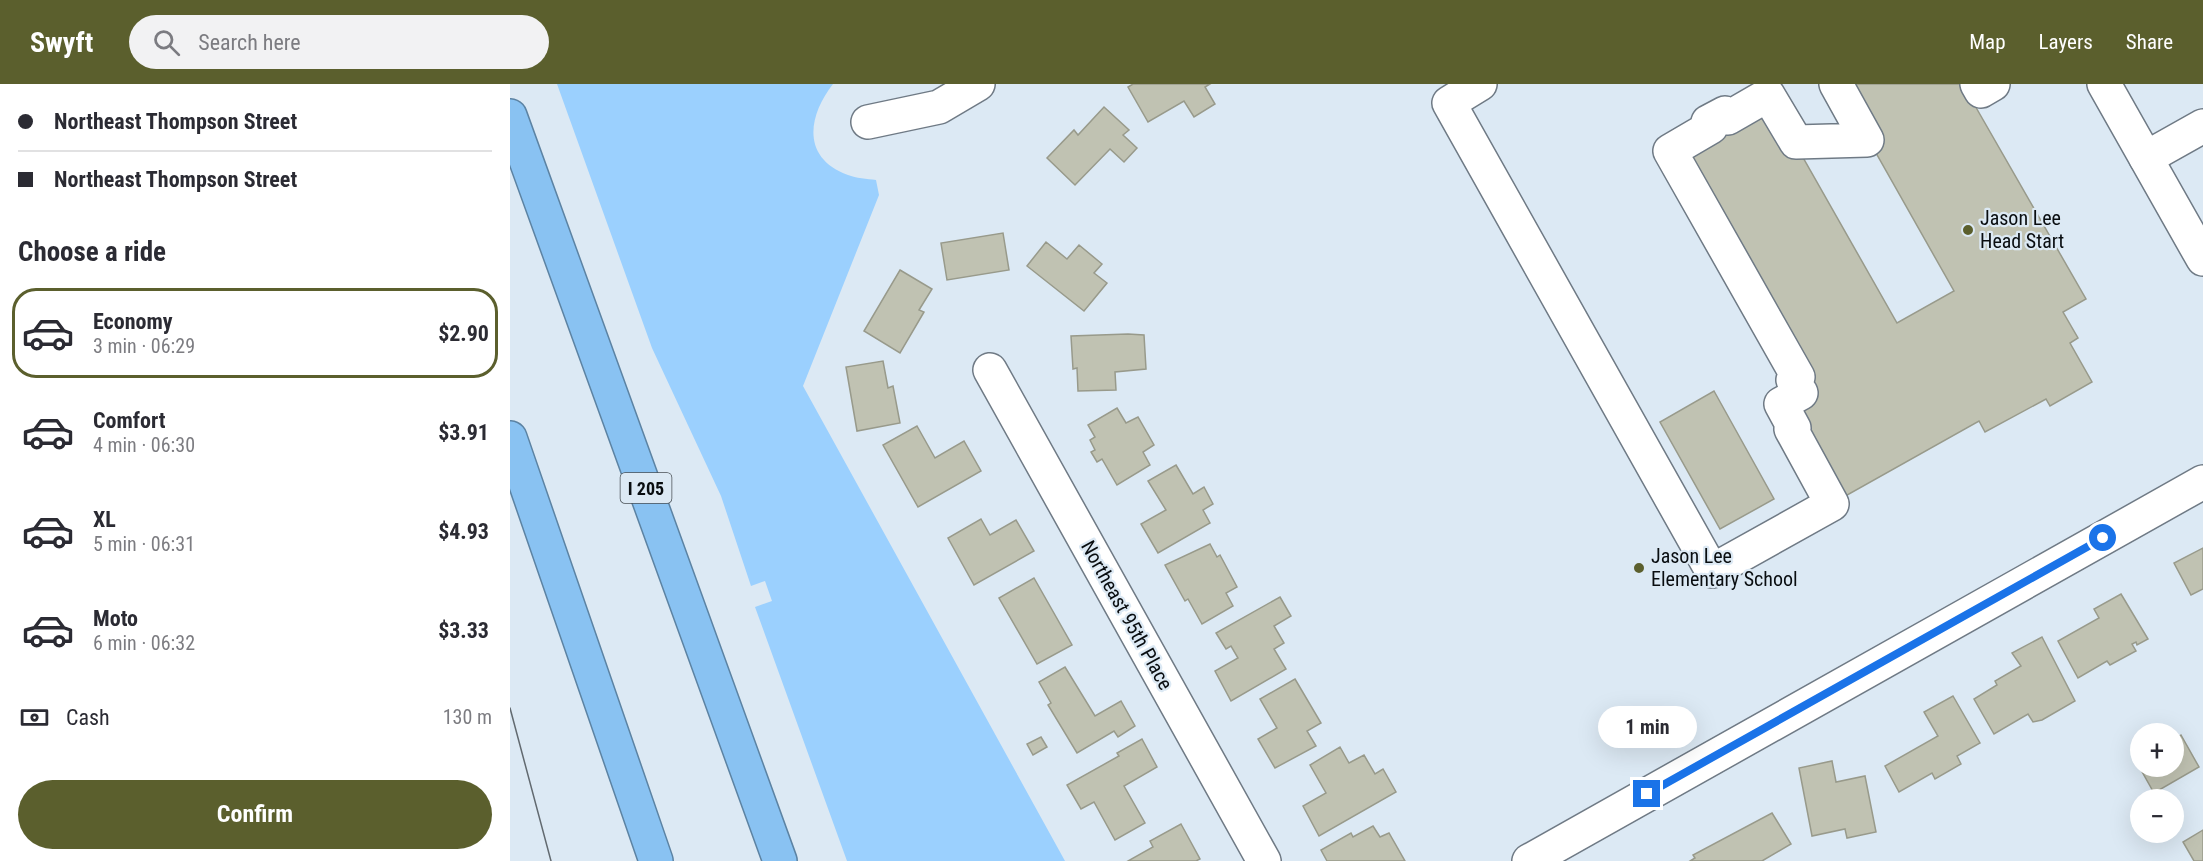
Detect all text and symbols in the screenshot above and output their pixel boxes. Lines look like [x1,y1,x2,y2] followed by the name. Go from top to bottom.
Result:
[129,15,549,69] search box
[30,26,93,59] text: Swyft
[150,26,183,59] icon: search
[198,30,301,55] text: Search here
[1969,30,2006,54] text: Map
[2039,30,2093,54] text: Layers
[2126,30,2173,54] text: Share
[54,109,297,134] text: Northeast Thompson Street
[54,167,297,192] text: Northeast Thompson Street
[1980,206,2064,253] place label: Jason Lee Head Start
[1961,223,1975,237] marker: Jason Lee Head Start
[18,236,166,268] text: Choose a ride
[21,306,75,360] icon: car
[93,309,173,334] text: Economy
[438,321,489,346] text: $2.90
[93,334,195,358] text: 3 min · 06:29
[21,405,75,459] icon: car
[93,408,166,433] text: Comfort
[438,420,489,445] text: $3.91
[93,433,195,457] text: 4 min · 06:30
[620,473,672,503] road number: I 205
[21,504,75,558] icon: car
[93,507,116,532] text: XL
[438,519,489,544] text: $4.93
[2089,524,2116,551] route start
[93,532,195,556] text: 5 min · 06:31
[1076,536,1178,694] street label: Northeast 95th Place
[1651,544,1798,591] place label: Jason Lee Elementary School
[1632,561,1646,575] marker: Jason Lee Elementary School
[21,603,75,657] icon: car
[93,606,138,631] text: Moto
[438,618,489,643] text: $3.33
[93,631,195,655] text: 6 min · 06:32
[18,701,51,734] icon: cash
[66,705,110,730] text: Cash
[443,705,492,729] text: 130 m
[1598,707,1696,749] callout: 1 min
[1625,715,1670,739] text: 1 min
[2130,723,2184,843] map controls
[2130,723,2184,777] button: +
[18,780,492,849] button: Confirm
[1633,780,1660,807] route end
[2130,789,2184,843] button: −

